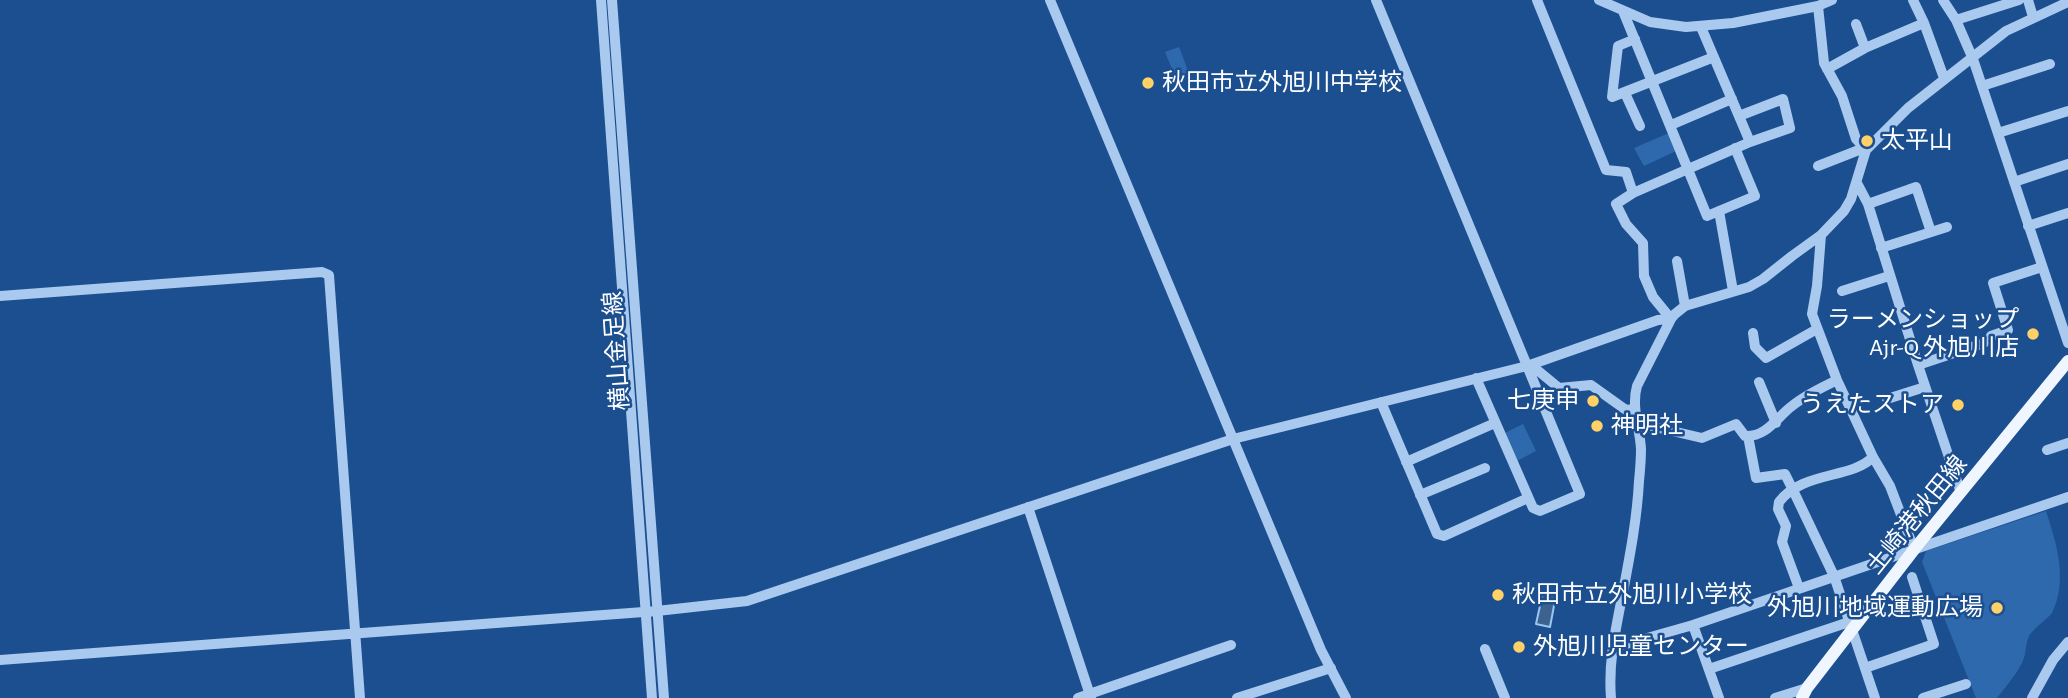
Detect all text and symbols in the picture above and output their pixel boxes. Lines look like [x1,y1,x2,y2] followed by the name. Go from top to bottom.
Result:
[1162,69,1402,97] place label: 秋田市立外旭川中学校
[1140,75,1156,91] marker: 秋田市立外旭川中学校
[1881,127,1953,155] place label: 太平山
[1859,133,1875,149] marker: 太平山
[598,290,636,412] street label: 横山金足線
[1827,306,2019,362] place label: ラーメンショップ Ajr-Q 外旭川店
[2025,326,2041,342] marker: ラーメンショップ Ajr-Q 外旭川店
[1507,387,1579,415] place label: 七庚申
[1800,391,1944,419] place label: うえたストア
[1585,393,1601,409] marker: 七庚申
[1950,397,1966,413] marker: うえたストア
[1611,412,1683,440] place label: 神明社
[1589,418,1605,434] marker: 神明社
[1860,450,1974,580] street label: 土崎港秋田線
[1512,581,1752,609] place label: 秋田市立外旭川小学校
[1490,587,1506,603] marker: 秋田市立外旭川小学校
[1767,594,1983,622] place label: 外旭川地域運動広場
[1989,600,2005,616] marker: 外旭川地域運動広場
[1533,633,1749,661] place label: 外旭川児童センター
[1511,639,1527,655] marker: 外旭川児童センター

